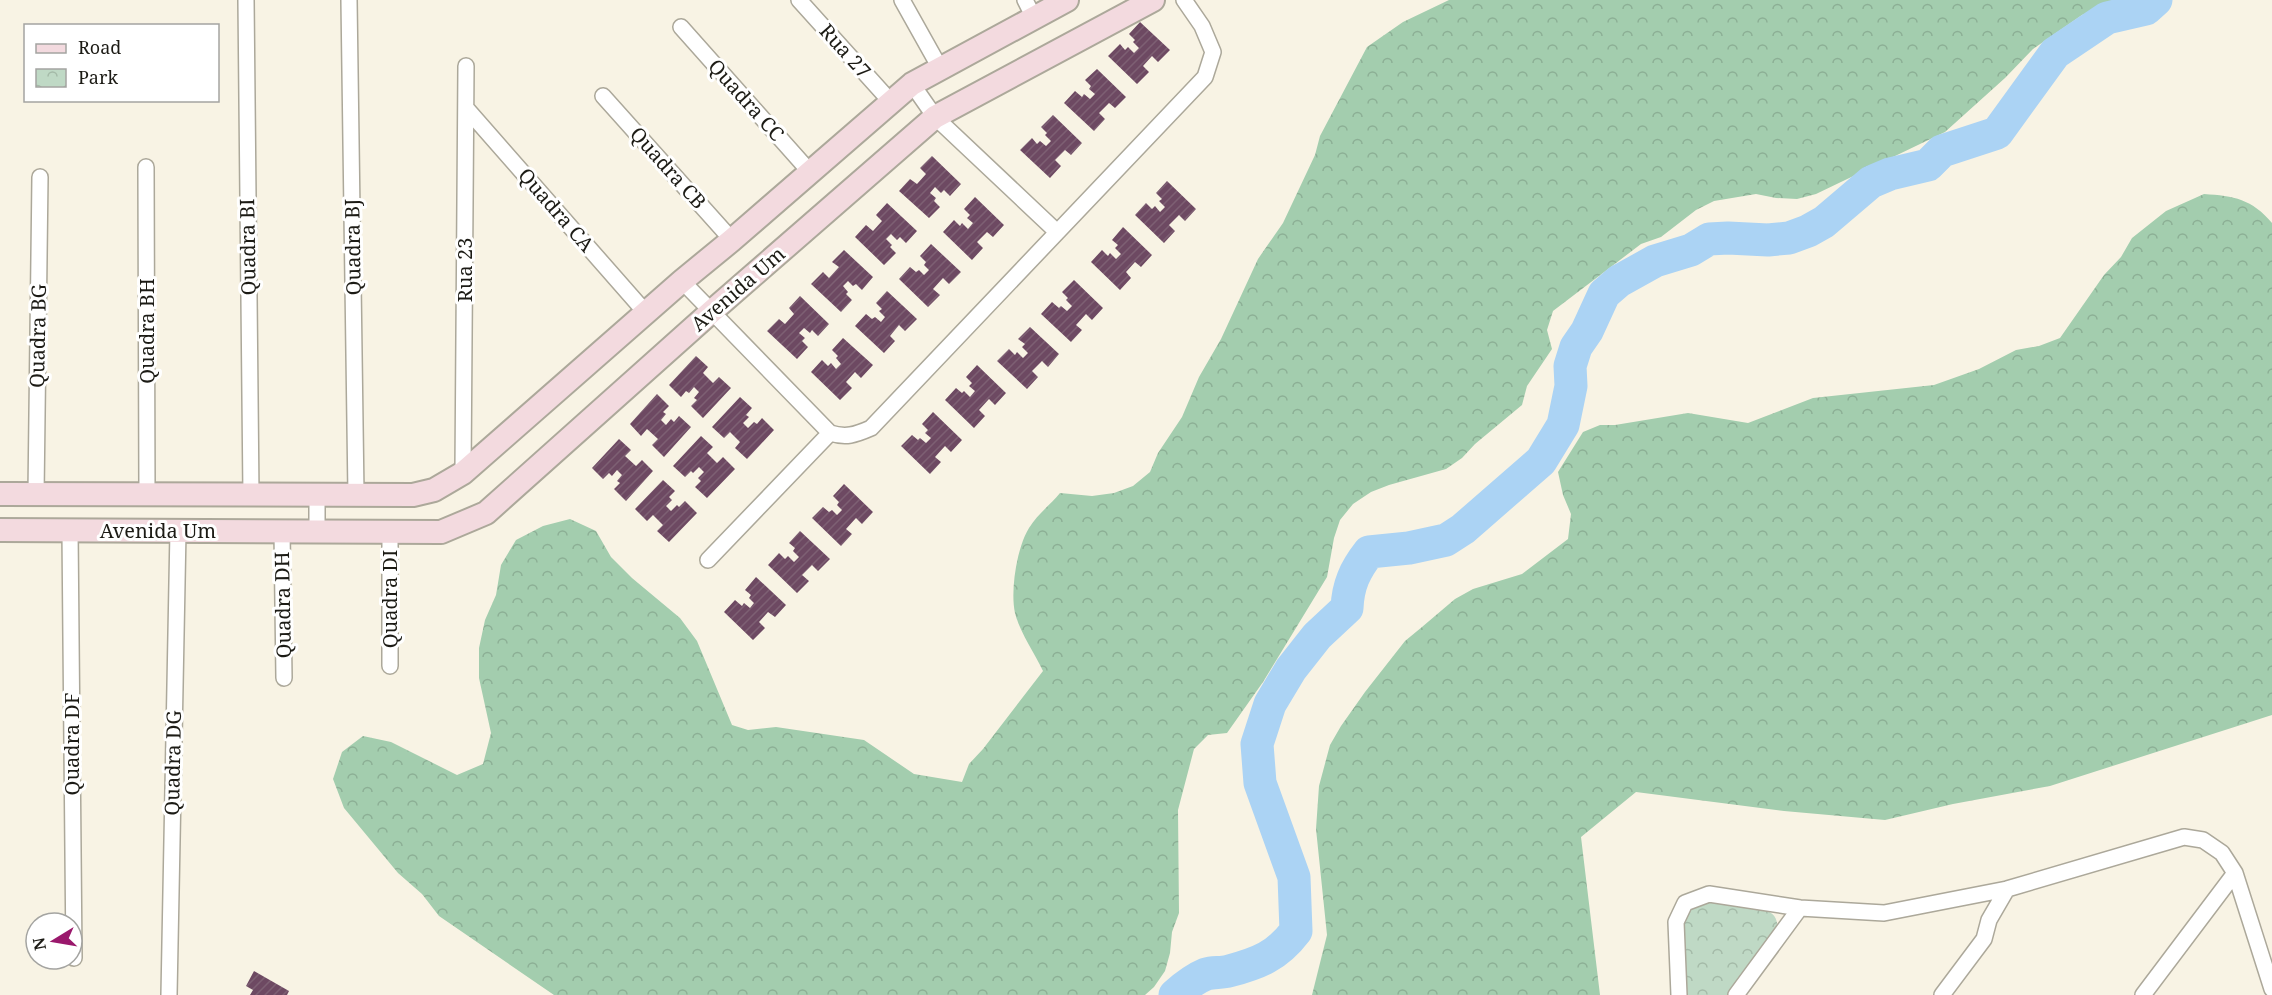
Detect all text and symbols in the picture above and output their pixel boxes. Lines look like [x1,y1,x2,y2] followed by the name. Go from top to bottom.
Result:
[814,18,877,84] street label: Rua 27
[24,24,219,102] legend
[78,35,121,59] text: Road
[703,53,790,146] street label: Quadra CC
[78,65,118,89] text: Park
[624,121,713,215] street label: Quadra CB
[512,162,601,258] street label: Quadra CA
[233,198,262,296] street label: Quadra BI
[338,198,367,296] street label: Quadra BJ
[451,238,478,302] street label: Rua 23
[685,240,791,337] street label: Avenida Um
[133,278,160,384] street label: Quadra BH
[23,284,52,388] street label: Quadra BG
[100,517,216,544] street label: Avenida Um
[376,550,403,648] street label: Quadra DI
[268,551,297,659] street label: Quadra DH
[58,693,85,795] street label: Quadra DF
[158,710,187,816] street label: Quadra DG
[24,911,84,971] north arrow
[27,935,51,952] text: N

